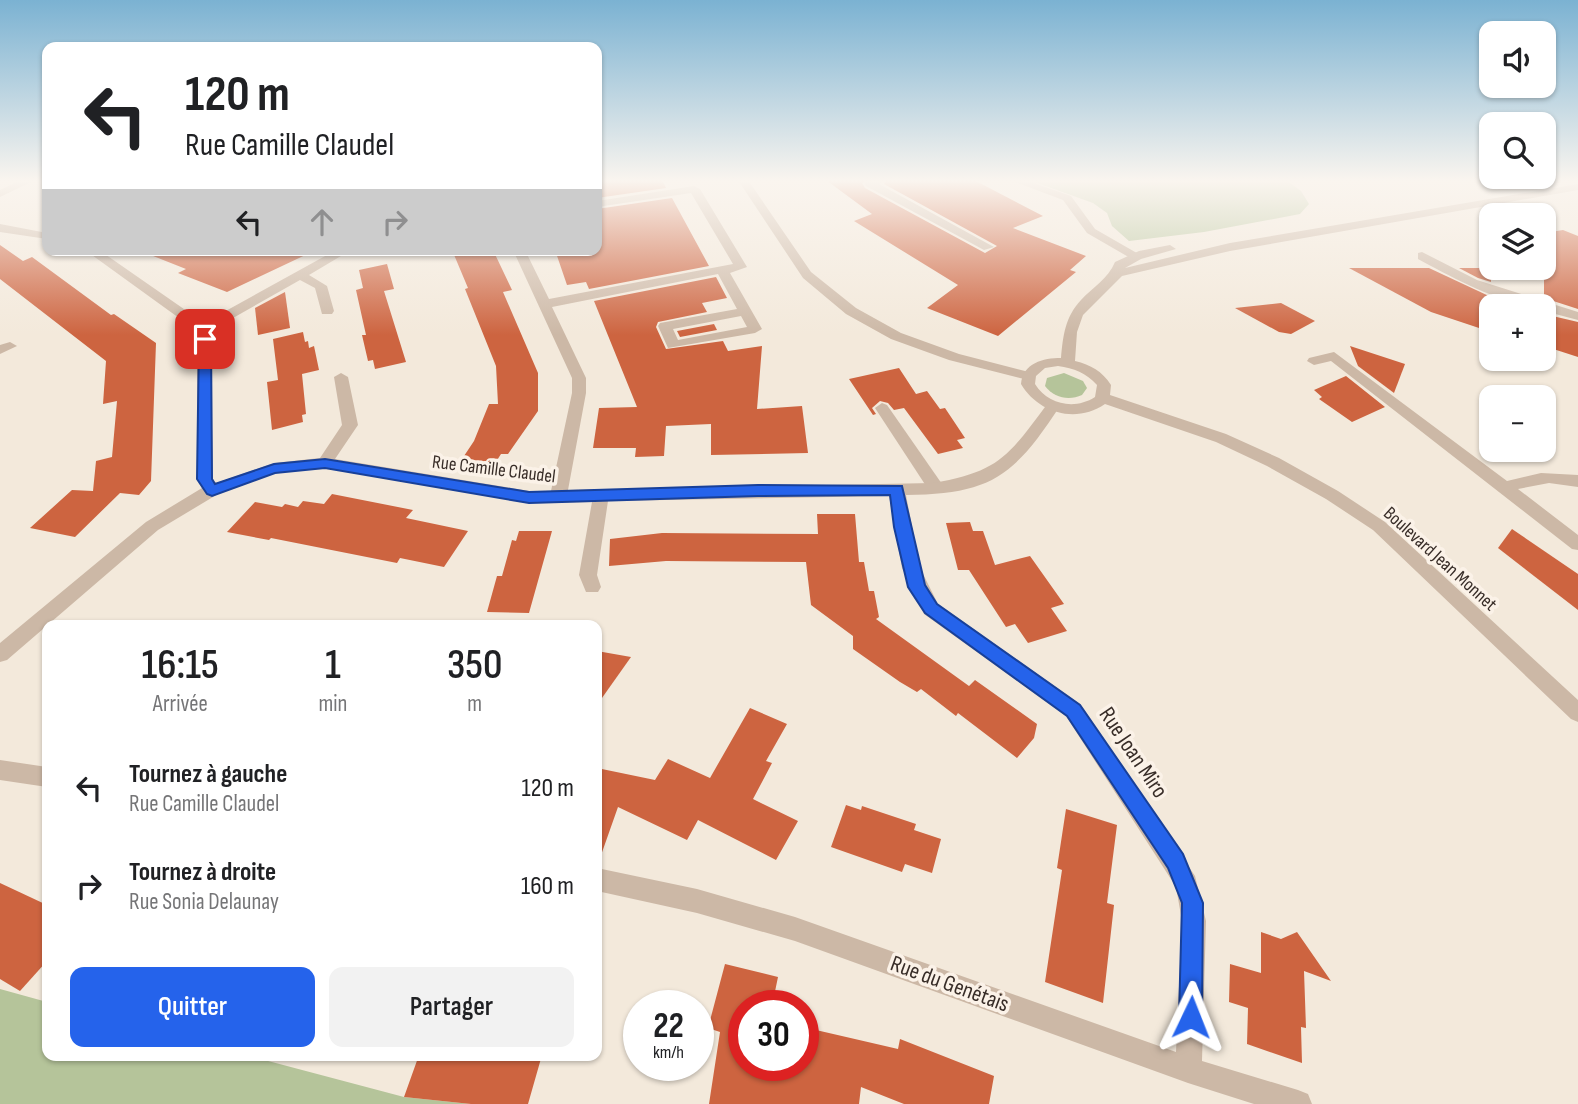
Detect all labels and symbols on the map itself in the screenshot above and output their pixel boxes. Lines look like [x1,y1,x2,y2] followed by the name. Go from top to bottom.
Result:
[175,309,235,369] pin
[431,451,557,488] street label: Rue Camille Claudel
[1379,502,1502,616] street label: Boulevard Jean Monnet
[1093,702,1174,803] street label: Rue Joan Miro
[887,950,1013,1018] street label: Rue du Genétais
[1154,980,1228,1054] position arrow
[728,990,819,1081] speed limit sign: 30

